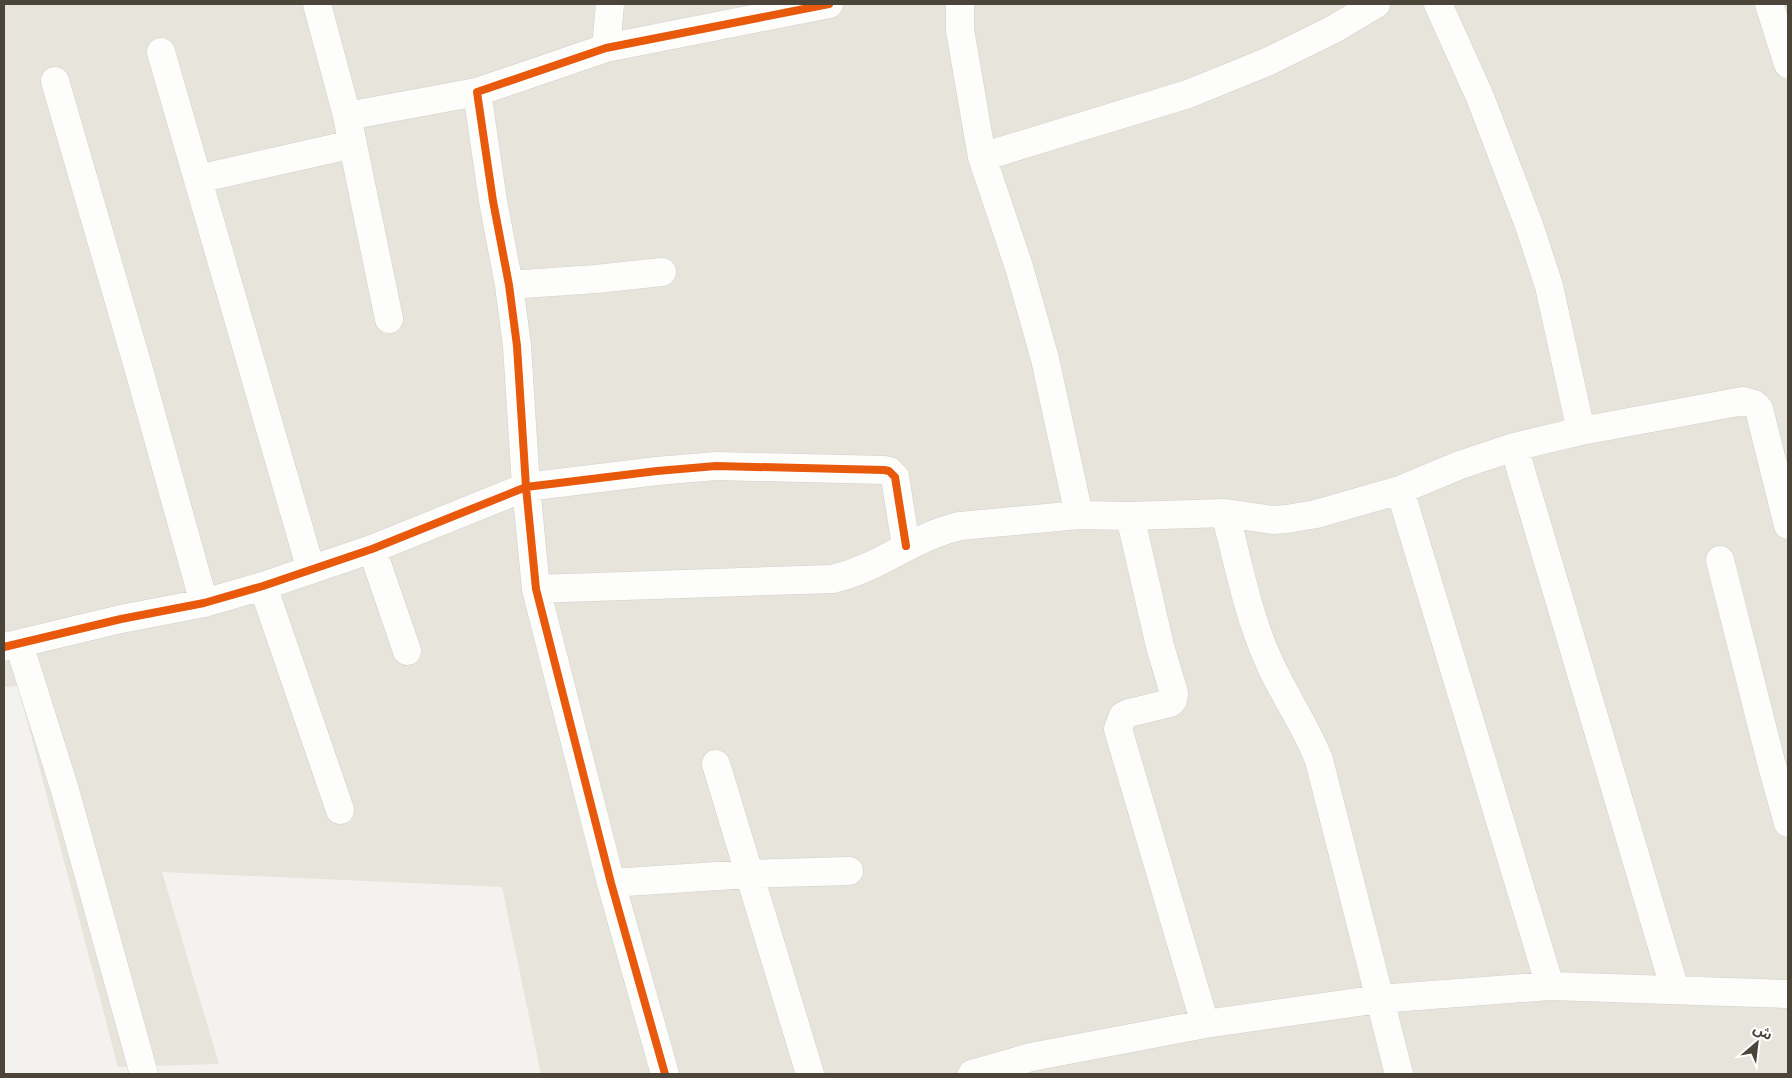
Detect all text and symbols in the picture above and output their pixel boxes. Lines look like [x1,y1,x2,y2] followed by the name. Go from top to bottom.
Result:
[1732,1018,1782,1068] north arrow
[1750,1020,1775,1044] text: ش

